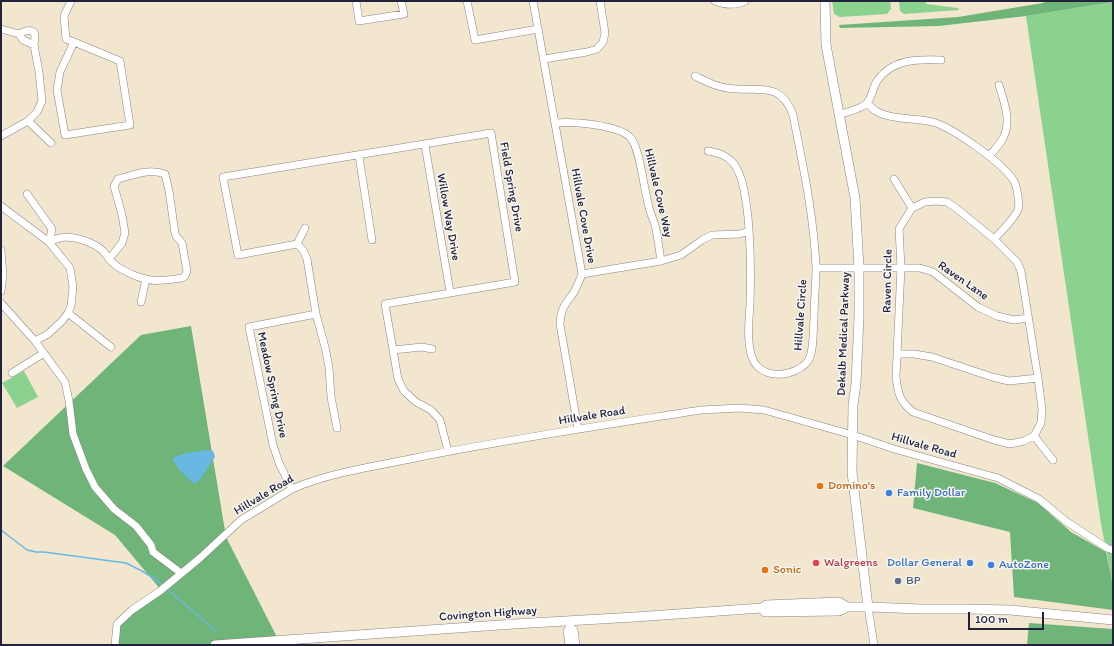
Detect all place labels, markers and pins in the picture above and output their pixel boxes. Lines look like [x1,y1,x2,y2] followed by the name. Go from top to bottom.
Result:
[828,479,875,493] place label: Domino's
[815,481,825,491] marker: Domino's
[897,486,965,500] place label: Family Dollar
[884,488,894,498] marker: Family Dollar
[824,556,878,570] place label: Walgreens
[887,556,962,570] place label: Dollar General
[811,558,821,568] marker: Walgreens
[965,558,975,568] marker: Dollar General
[999,558,1049,572] place label: AutoZone
[986,560,996,570] marker: AutoZone
[773,563,801,577] place label: Sonic
[760,565,770,575] marker: Sonic
[906,574,921,588] place label: BP
[893,576,903,586] marker: BP

